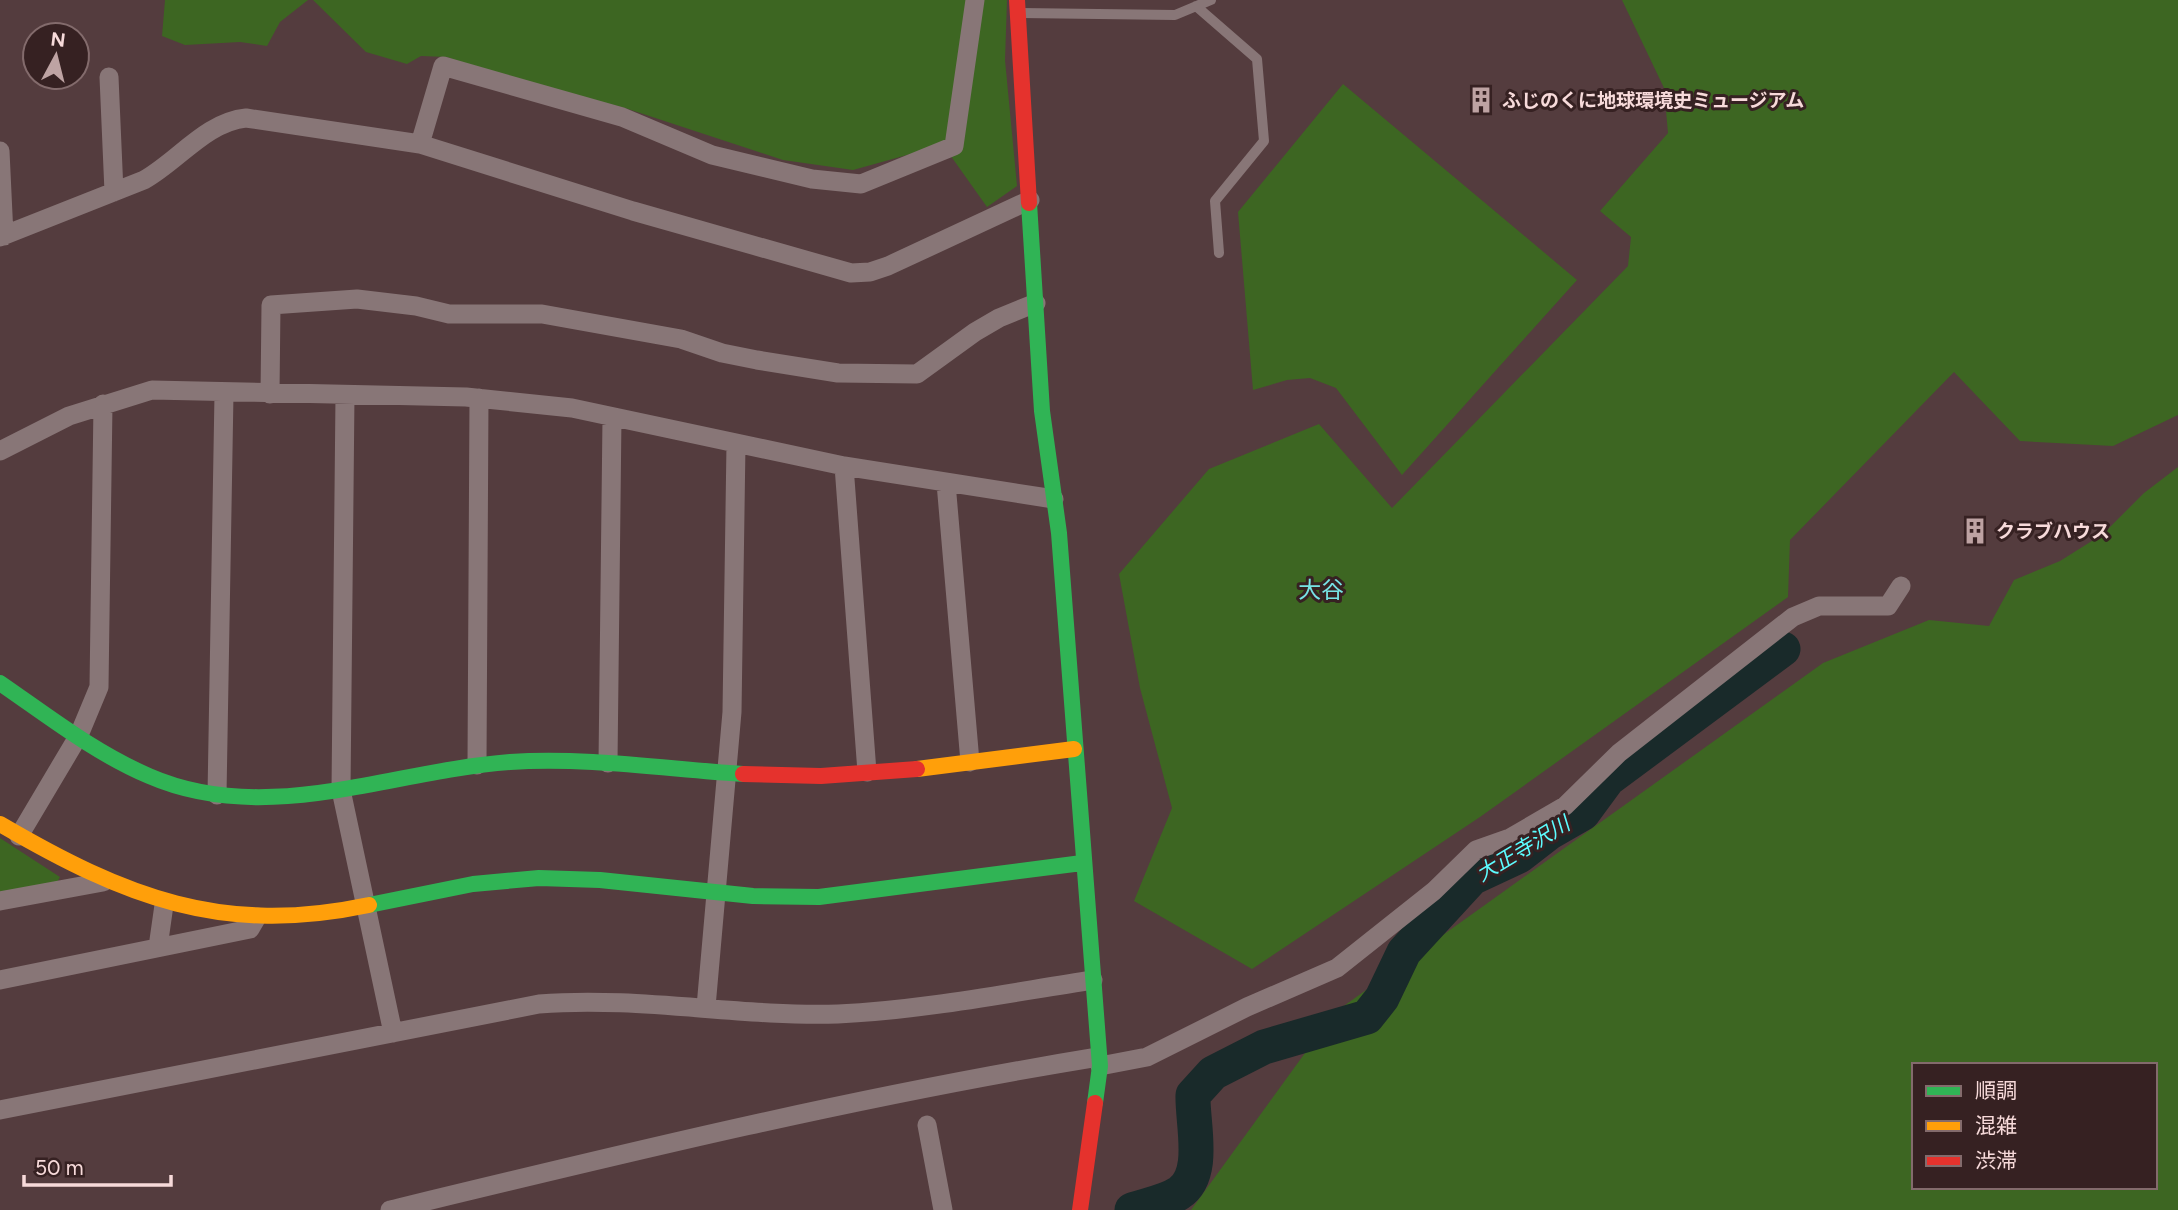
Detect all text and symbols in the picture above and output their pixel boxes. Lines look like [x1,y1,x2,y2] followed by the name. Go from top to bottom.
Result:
[21,21,91,91] north arrow
[49,27,67,52] text: N
[1466,85,1496,115] building icon: ふじのくに地球環境史ミュージアム
[1502,89,1804,112] place label: ふじのくに地球環境史ミュージアム
[1960,516,1990,546] building icon: クラブハウス
[1996,520,2110,543] place label: クラブハウス
[1298,576,1344,604] district label: 大谷
[1471,810,1576,886] water label: 大正寺沢川
[1912,1063,2157,1189] legend
[1975,1078,2017,1103] text: 順調
[1975,1113,2017,1138] text: 混雑
[24,1144,172,1188] scale bar
[1975,1148,2017,1173] text: 渋滞
[35,1155,84,1180] text: 50 m

